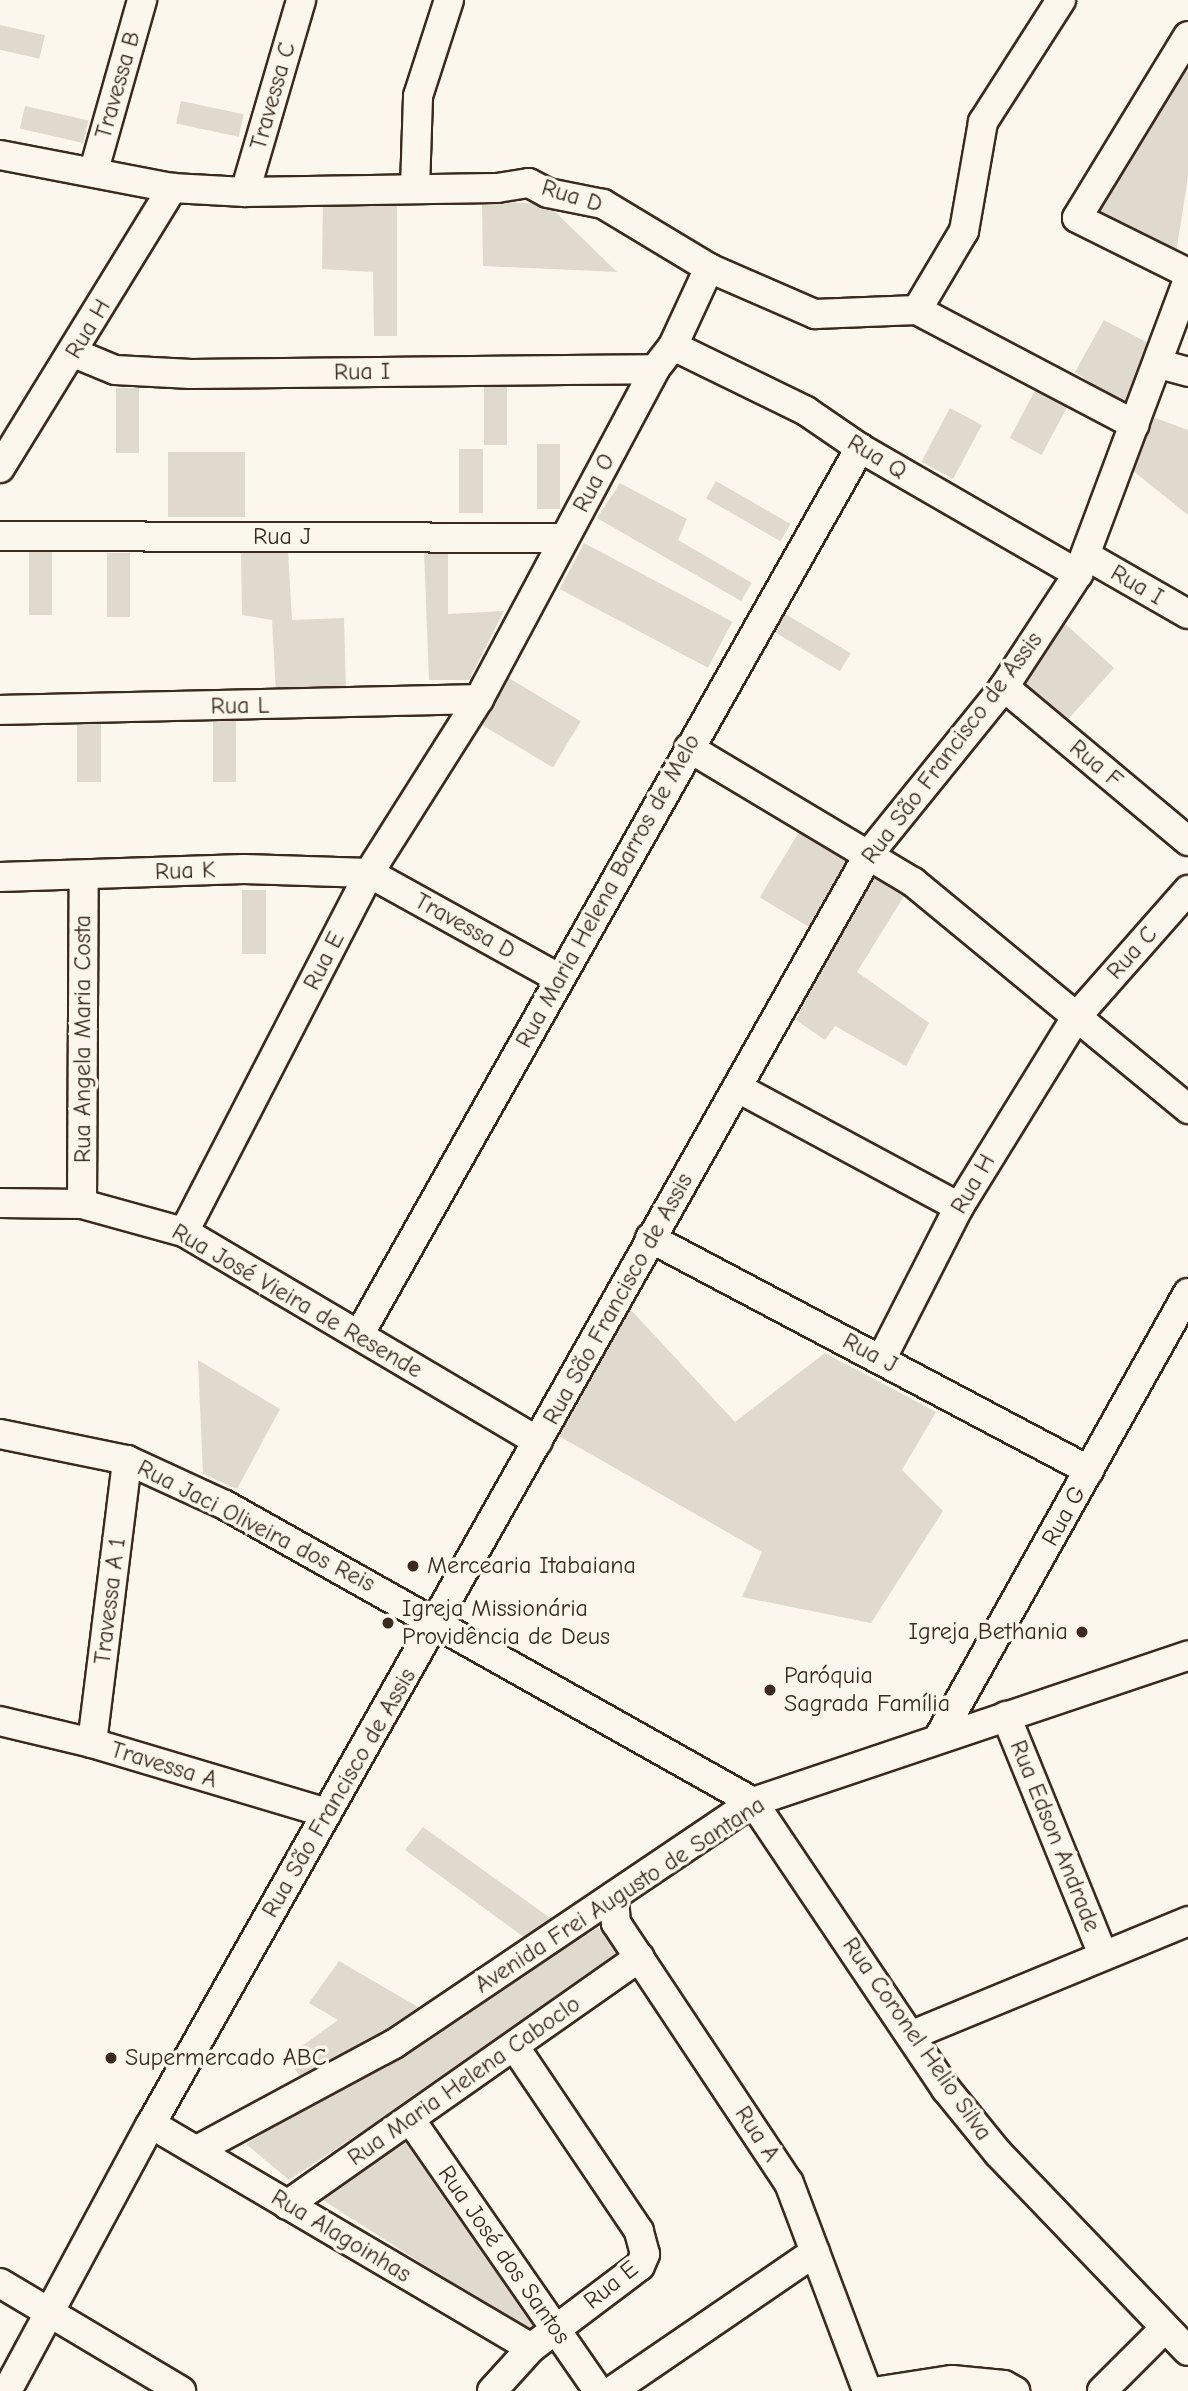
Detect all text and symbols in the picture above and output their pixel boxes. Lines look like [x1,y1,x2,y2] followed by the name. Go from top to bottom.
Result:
[89,28,147,142] street label: Travessa B
[244,39,302,153] street label: Travessa C
[538,173,606,219] street label: Rua D
[59,294,117,364] street label: Rua H
[334,357,390,387] street label: Rua I
[842,428,912,486] street label: Rua Q
[567,449,621,517] street label: Rua O
[253,523,311,551] street label: Rua J
[1105,558,1169,612] street label: Rua I
[855,626,1049,870] street label: Rua São Francisco de Assis
[210,691,270,721] street label: Rua L
[509,729,707,1053] street label: Rua Maria Helena Barros de Melo
[1063,733,1129,795] street label: Rua F
[154,856,216,886] street label: Rua K
[409,887,521,965] street label: Travessa D
[69,915,97,1163] street label: Rua Angela Maria Costa
[1101,920,1163,986] street label: Rua C
[297,927,351,995] street label: Rua E
[944,1149,1002,1219] street label: Rua H
[537,1168,699,1430] street label: Rua São Francisco de Assis
[167,1217,427,1385] street label: Rua José Vieira de Resende
[838,1327,902,1379] street label: Rua J
[132,1454,380,1598] street label: Rua Jaci Oliveira dos Reis
[1036,1481,1092,1551] street label: Rua G
[88,1536,132,1666] street label: Travessa A 1
[427,1552,636,1580] place label: Mercearia Itabaiana
[405,1558,421,1574] marker: Mercearia Itabaiana
[402,1595,610,1651] place label: Igreja Missionária Providência de Deus
[380,1615,396,1631] marker: Igreja Missionária Providência de Deus
[909,1618,1068,1646] place label: Igreja Bethania
[1074,1624,1090,1640] marker: Igreja Bethania
[784,1662,950,1718] place label: Paróquia Sagrada Família
[256,1663,422,1923] street label: Rua São Francisco de Assis
[762,1682,778,1698] marker: Paróquia Sagrada Família
[107,1735,221,1795] street label: Travessa A
[1003,1736,1107,1936] street label: Rua Edson Andrade
[470,1790,770,2000] street label: Avenida Frei Augusto de Santana
[836,1932,998,2146] street label: Rua Coronel Helio Silva
[342,1990,586,2172] street label: Rua Maria Helena Caboclo
[125,2044,326,2072] place label: Supermercado ABC
[103,2050,119,2066] marker: Supermercado ABC
[728,2101,786,2167] street label: Rua A
[432,2160,576,2350] street label: Rua José dos Santos
[266,2183,416,2289] street label: Rua Alagoinhas
[578,2254,644,2316] street label: Rua E

